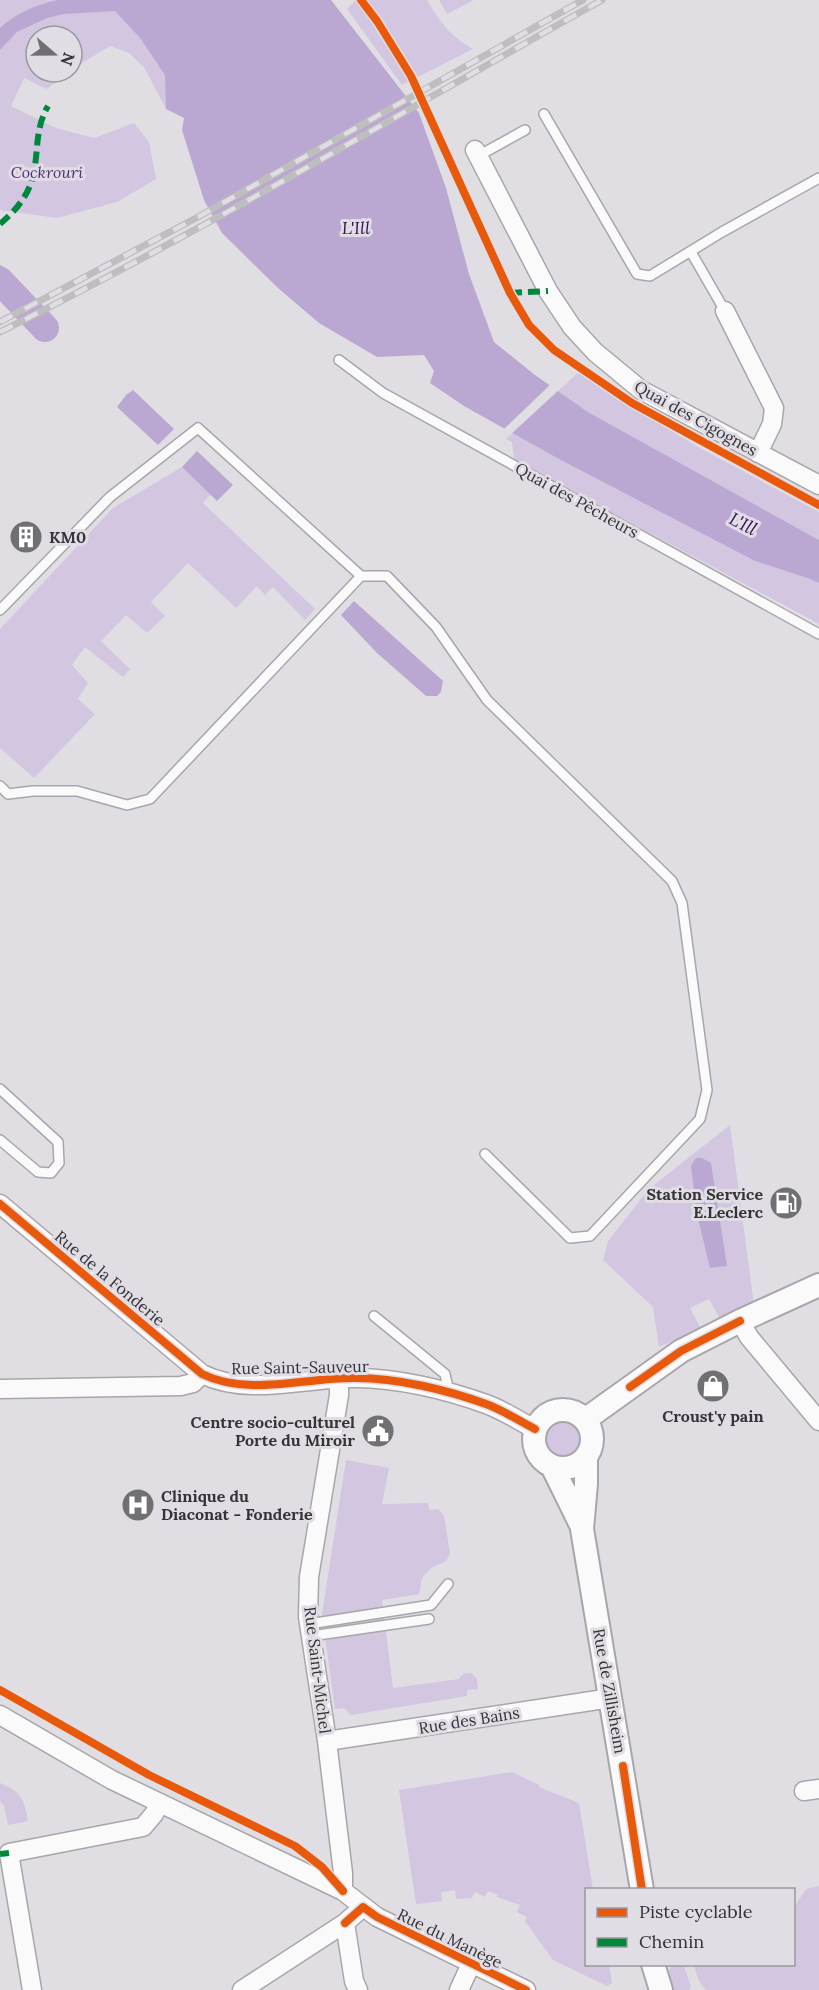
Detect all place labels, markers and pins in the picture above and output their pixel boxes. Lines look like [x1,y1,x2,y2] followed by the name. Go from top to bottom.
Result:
[8,519,44,555] building icon: KM0
[49,527,86,547] place label: KM0
[647,1184,764,1222] place label: Station Service E.Leclerc
[768,1185,804,1221] fuel station icon: Station Service E.Leclerc
[695,1368,731,1404] shop icon: Croust'y pain
[662,1406,764,1426] place label: Croust'y pain
[191,1412,355,1450] place label: Centre socio-culturel Porte du Miroir
[360,1413,396,1449] public building icon: Centre socio-culturel Porte du Miroir
[161,1486,313,1524] place label: Clinique du Diaconat - Fonderie
[120,1487,156,1523] hospital icon: Clinique du Diaconat - Fonderie

